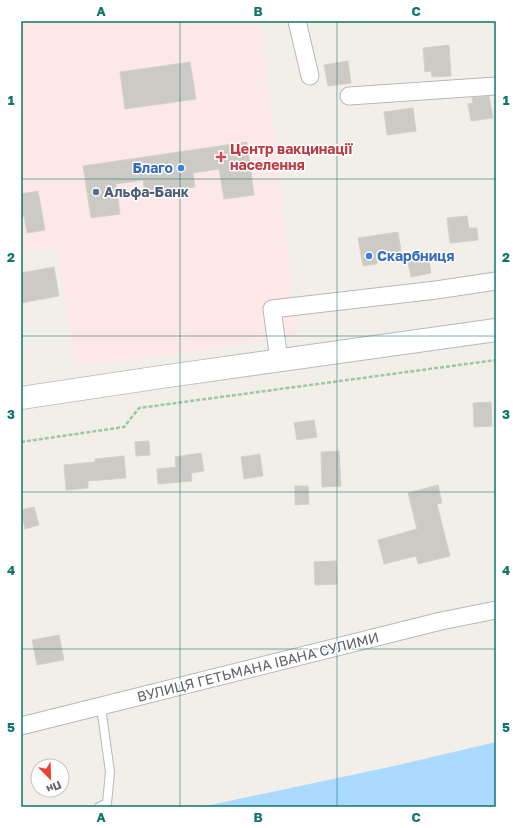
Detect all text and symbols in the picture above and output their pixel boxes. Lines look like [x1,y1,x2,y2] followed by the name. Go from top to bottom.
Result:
[96,3,106,19] text: A
[253,3,263,19] text: B
[411,3,421,19] text: C
[8,92,15,108] text: 1
[503,92,510,108] text: 1
[230,140,354,173] place label: Центр вакцинації населення
[215,151,227,163] marker: Центр вакцинації населення
[132,159,173,176] place label: Благо
[176,163,186,173] marker: Благо
[104,183,189,200] place label: Альфа-Банк
[91,187,101,197] marker: Альфа-Банк
[377,247,454,264] place label: Скарбниця
[7,249,15,265] text: 2
[502,249,510,265] text: 2
[364,251,374,261] marker: Скарбниця
[7,406,15,422] text: 3
[502,406,510,422] text: 3
[7,562,15,578] text: 4
[502,562,510,578] text: 4
[135,628,381,705] street label: ВУЛИЦЯ ГЕТЬМАНА ІВАНА СУЛИМИ
[7,719,15,735] text: 5
[502,719,510,735] text: 5
[30,758,70,798] north arrow
[44,779,64,797] text: Пн
[96,809,106,825] text: A
[253,809,263,825] text: B
[411,809,421,825] text: C

